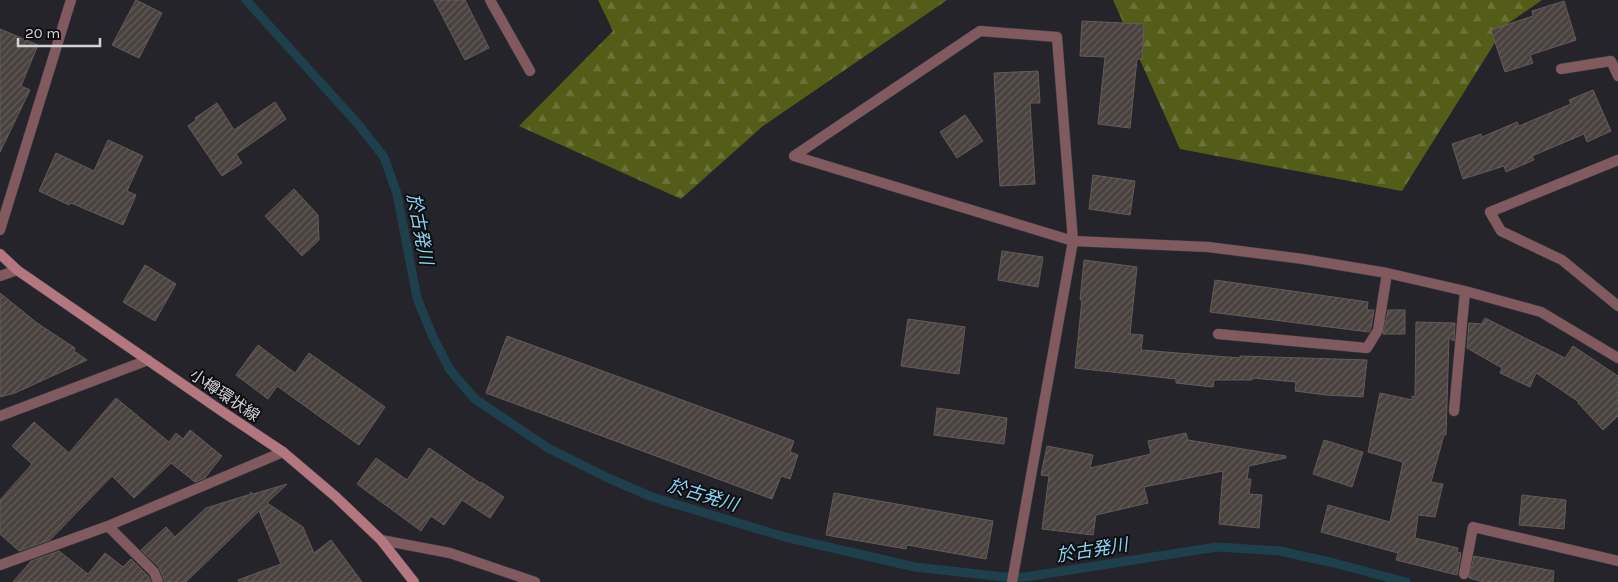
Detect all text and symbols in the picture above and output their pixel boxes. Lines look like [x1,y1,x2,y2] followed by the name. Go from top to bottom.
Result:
[18,15,100,47] scale bar
[25,24,60,42] text: 20 m
[402,192,438,268] water label: 於古発川
[187,365,263,425] street label: 小樽環状線
[665,474,743,517] water label: 於古発川
[1055,533,1131,566] water label: 於古発川

